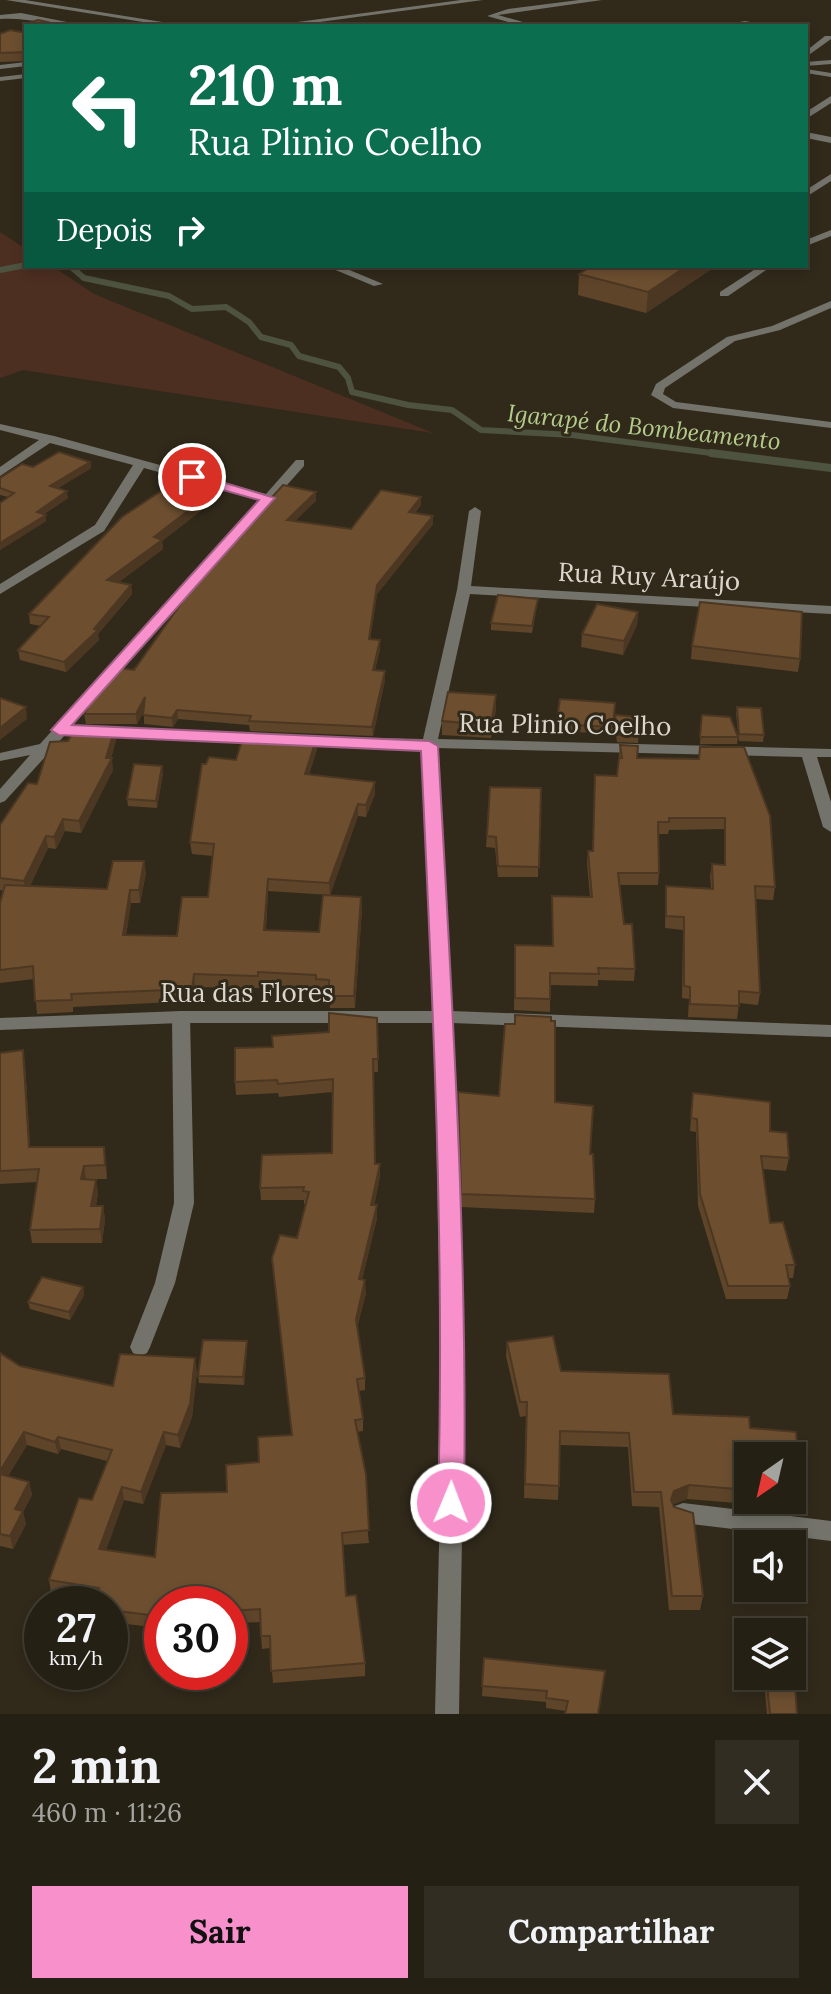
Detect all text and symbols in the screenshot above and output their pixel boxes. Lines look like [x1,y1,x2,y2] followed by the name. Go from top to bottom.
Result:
[188,49,342,120] text: 210 m
[56,56,160,160] icon: left
[188,119,482,165] text: Rua Plinio Coelho
[168,208,212,252] icon: right
[56,211,152,249] text: Depois
[506,397,782,457] water label: Igarapé do Bombeamento
[158,443,226,511] pin
[170,455,214,499] icon: arrive
[557,555,741,597] street label: Rua Ruy Araújo
[458,706,672,742] street label: Rua Plinio Coelho
[160,976,334,1009] street label: Rua das Flores
[734,1442,806,1514] north arrow
[734,1442,806,1690] map controls
[409,1461,493,1545] position arrow
[734,1530,806,1602] button: sound
[144,1586,248,1690] speed limit sign: 30
[56,1602,96,1653] text: 27
[734,1618,806,1690] button: layers
[49,1645,103,1670] text: km/h
[32,1735,161,1796] text: 2 min
[715,1740,799,1824] button: close
[32,1796,182,1829] text: 460 m · 11:26
[32,1886,408,1978] button: Sair
[424,1886,799,1978] button: Compartilhar

